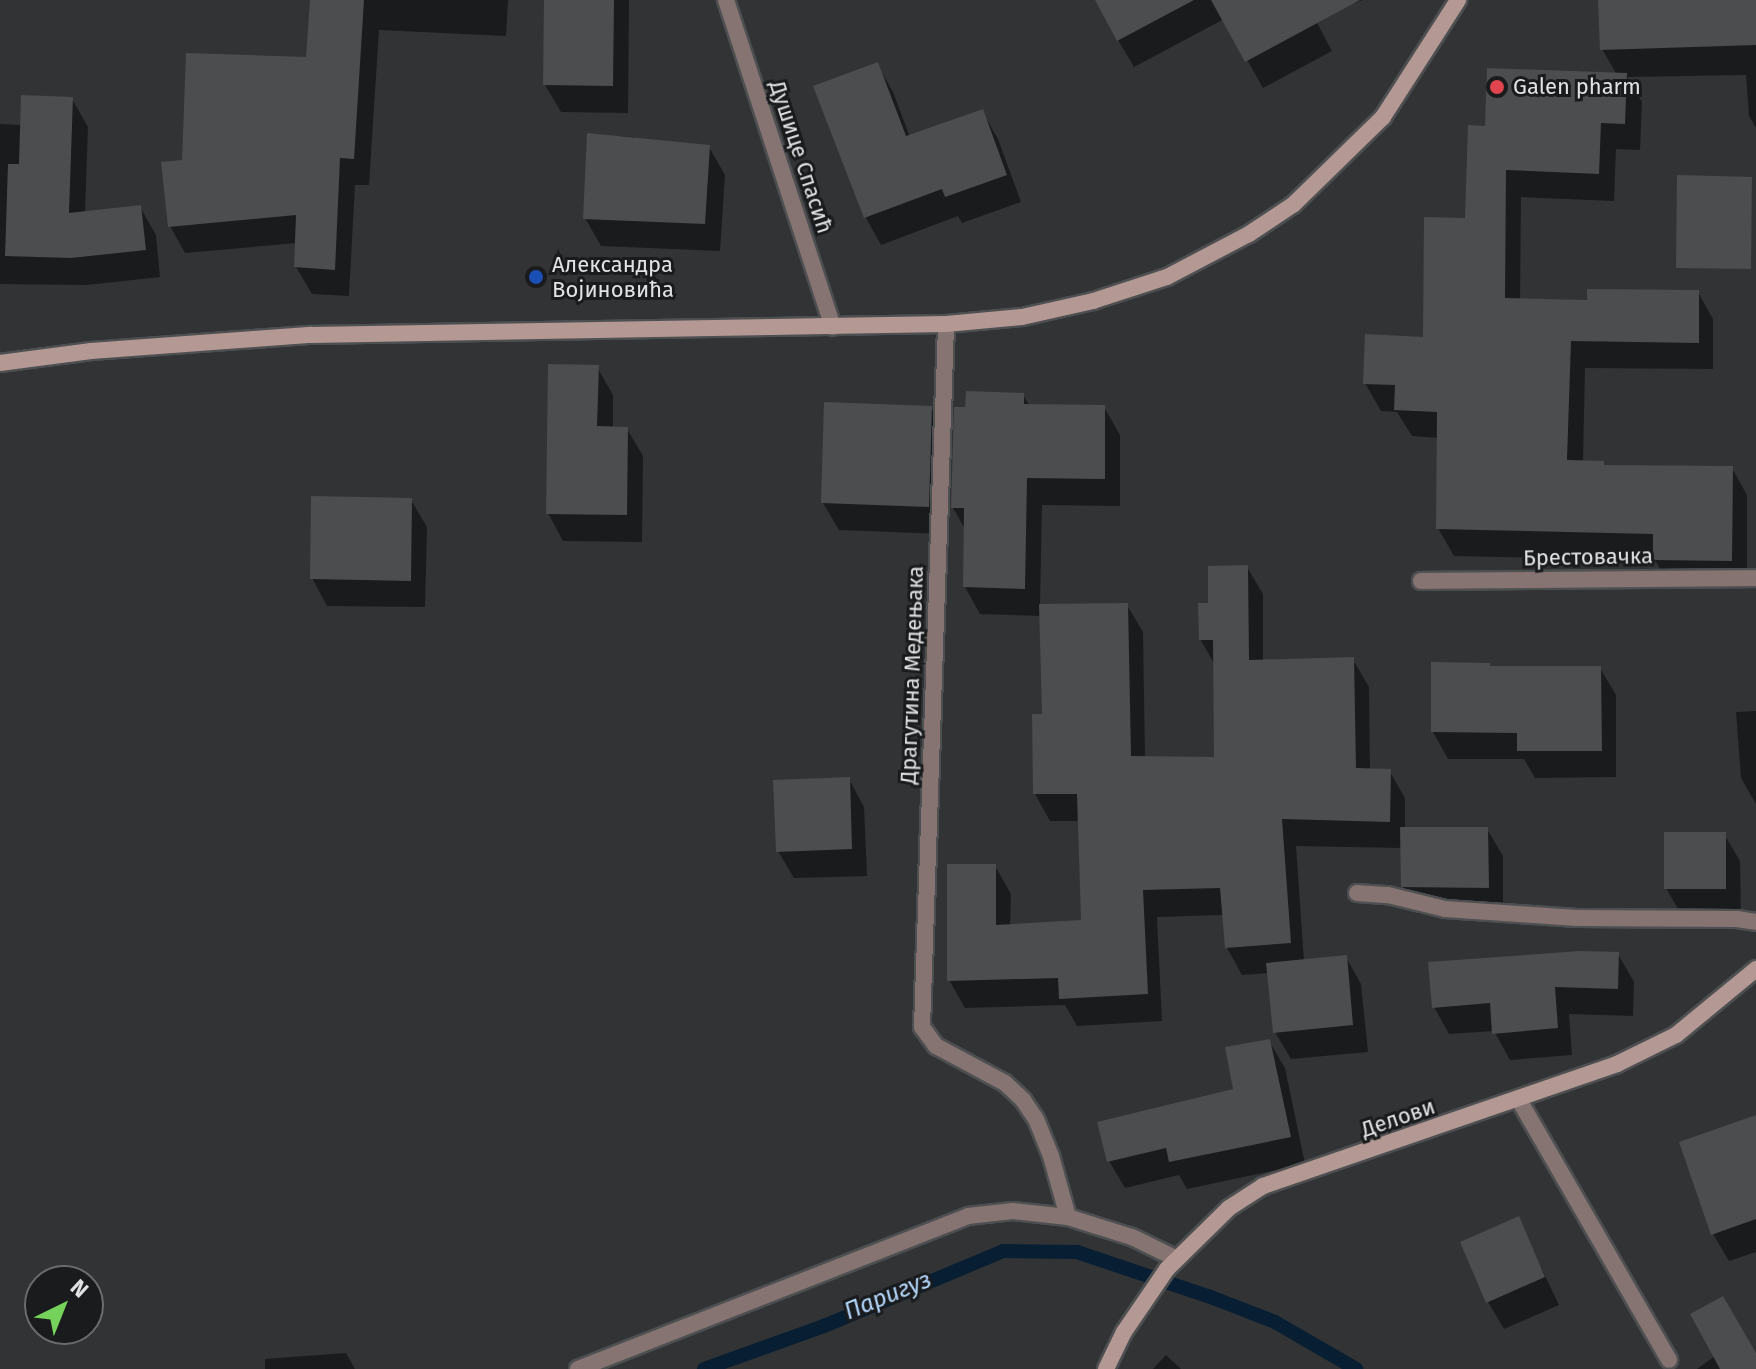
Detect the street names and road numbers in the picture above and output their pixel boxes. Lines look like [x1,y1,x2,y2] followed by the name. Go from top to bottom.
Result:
[764,77,838,237] street label: Душице Спасић
[1523,543,1653,571] street label: Брестовачка
[895,565,929,785] street label: Драгутина Медењака
[1358,1093,1438,1143] street label: Делови

